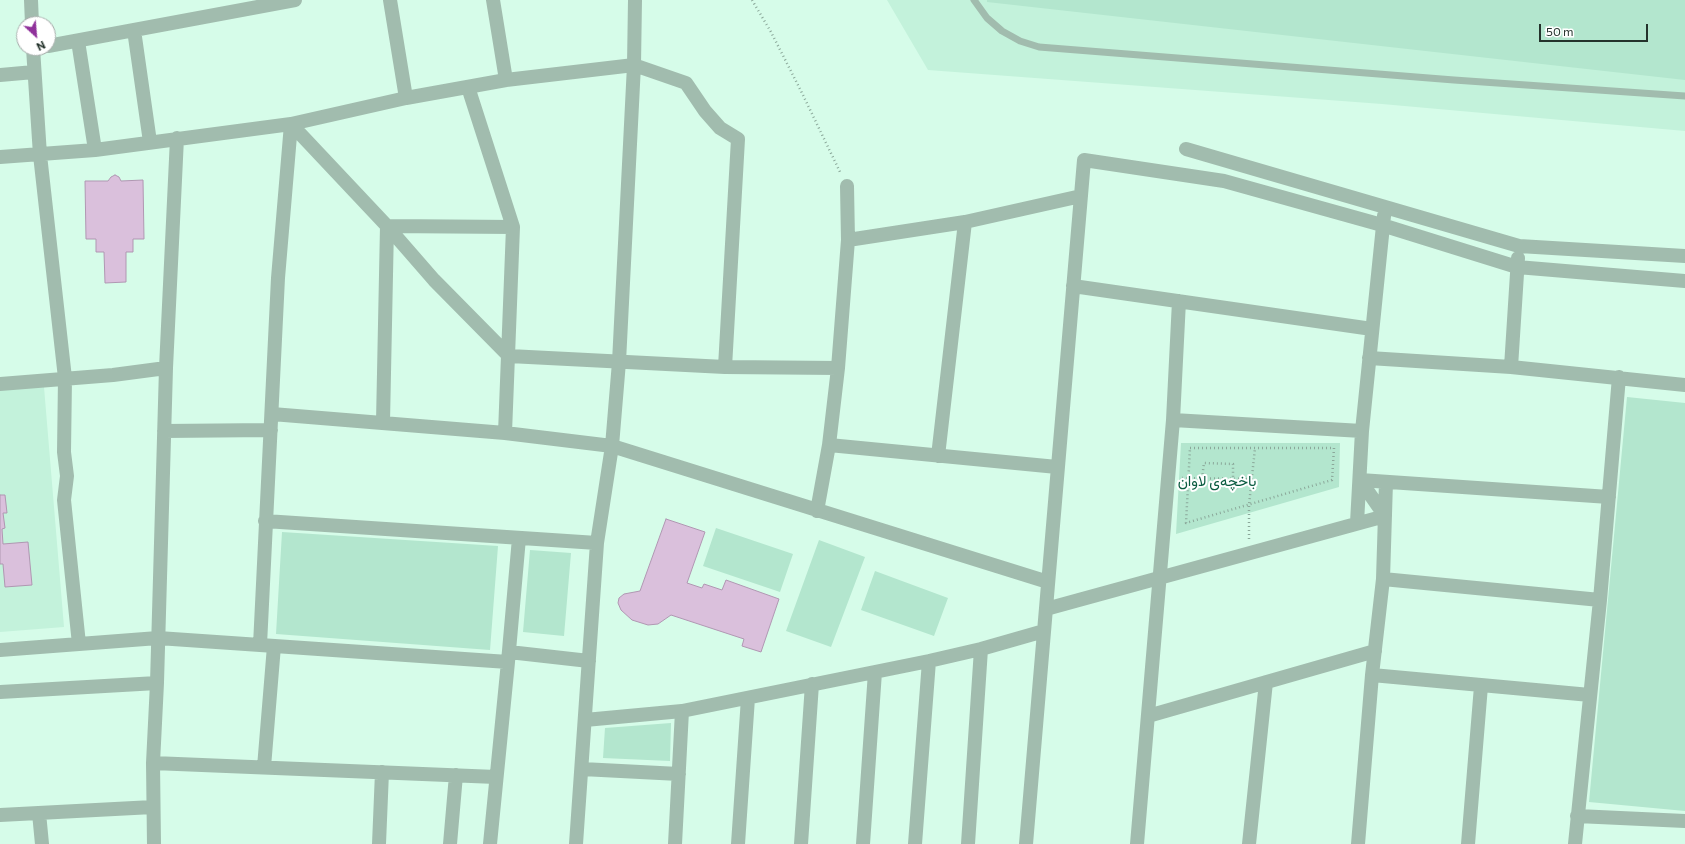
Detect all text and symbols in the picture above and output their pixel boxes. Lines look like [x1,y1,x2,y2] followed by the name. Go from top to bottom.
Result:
[16,16,56,56] north arrow
[1541,16,1650,42] scale bar
[1546,24,1574,38] text: 50 m
[34,39,48,54] text: N
[1178,472,1256,490] park label: باخچەی لاوان

